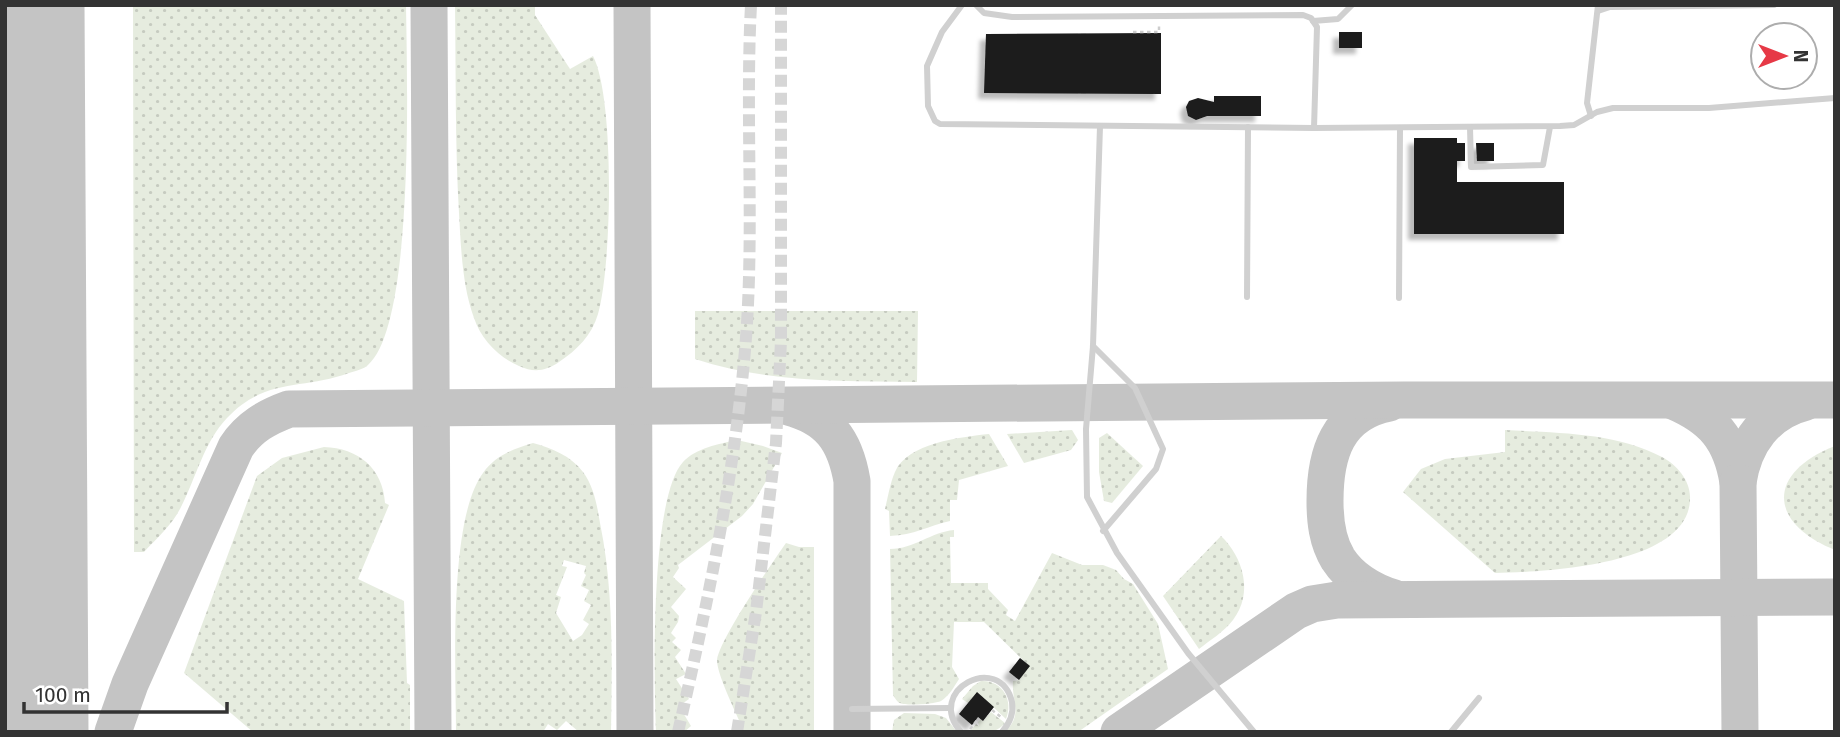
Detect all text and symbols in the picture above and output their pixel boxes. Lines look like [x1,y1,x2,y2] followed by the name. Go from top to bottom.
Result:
[1749,21,1819,91] north arrow
[1789,50,1812,62] text: N
[24,670,228,714] scale bar
[35,682,91,708] text: 100 m

